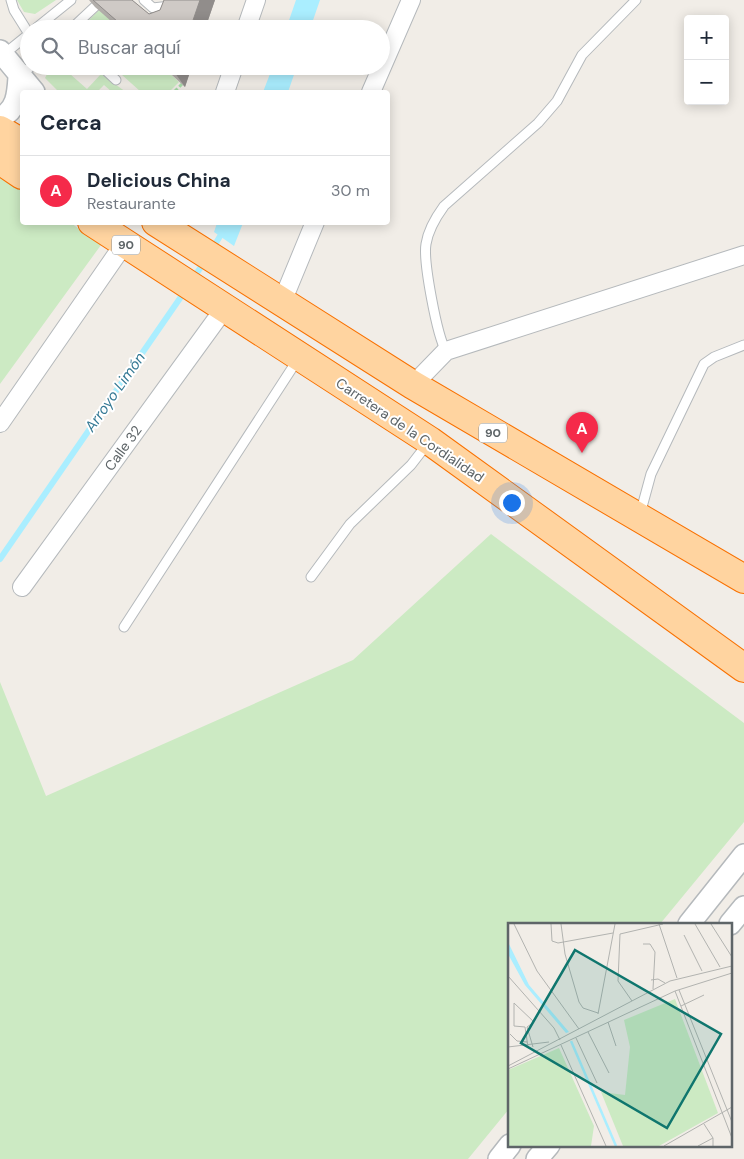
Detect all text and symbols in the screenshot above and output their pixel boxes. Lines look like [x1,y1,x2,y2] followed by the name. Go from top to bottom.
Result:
[684,15,729,105] map controls
[684,15,729,60] button: +
[20,20,390,75] search box
[38,34,66,62] icon: search
[78,35,181,60] text: Buscar aquí
[684,60,729,105] button: −
[40,109,102,137] text: Cerca
[87,168,231,193] text: Delicious China
[50,180,62,201] text: A
[331,180,370,201] text: 30 m
[87,193,176,214] text: Restaurante
[112,236,140,254] road number: 90
[80,348,150,437] water label: Arroyo Limón
[333,374,487,486] street label: Carretera de la Cordialidad
[566,412,598,453] pin: A
[100,422,146,474] street label: Calle 32
[479,423,507,442] road number: 90
[499,490,525,516] your location
[508,923,732,1146] inset map

